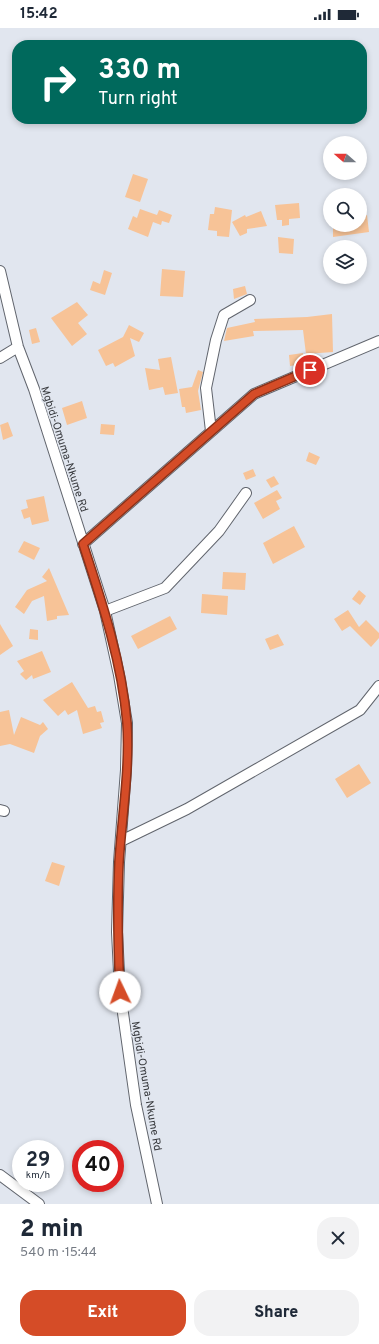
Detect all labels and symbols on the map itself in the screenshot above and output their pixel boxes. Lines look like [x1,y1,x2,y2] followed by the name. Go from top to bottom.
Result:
[323,136,367,180] north arrow
[293,353,327,387] pin
[37,385,91,514] street label: Mgbidi-Omuma-Nkume Rd
[99,971,141,1013] position arrow
[128,1020,164,1152] street label: Mgbidi-Omuma-Nkume Rd
[72,1140,124,1192] speed limit sign: 40

